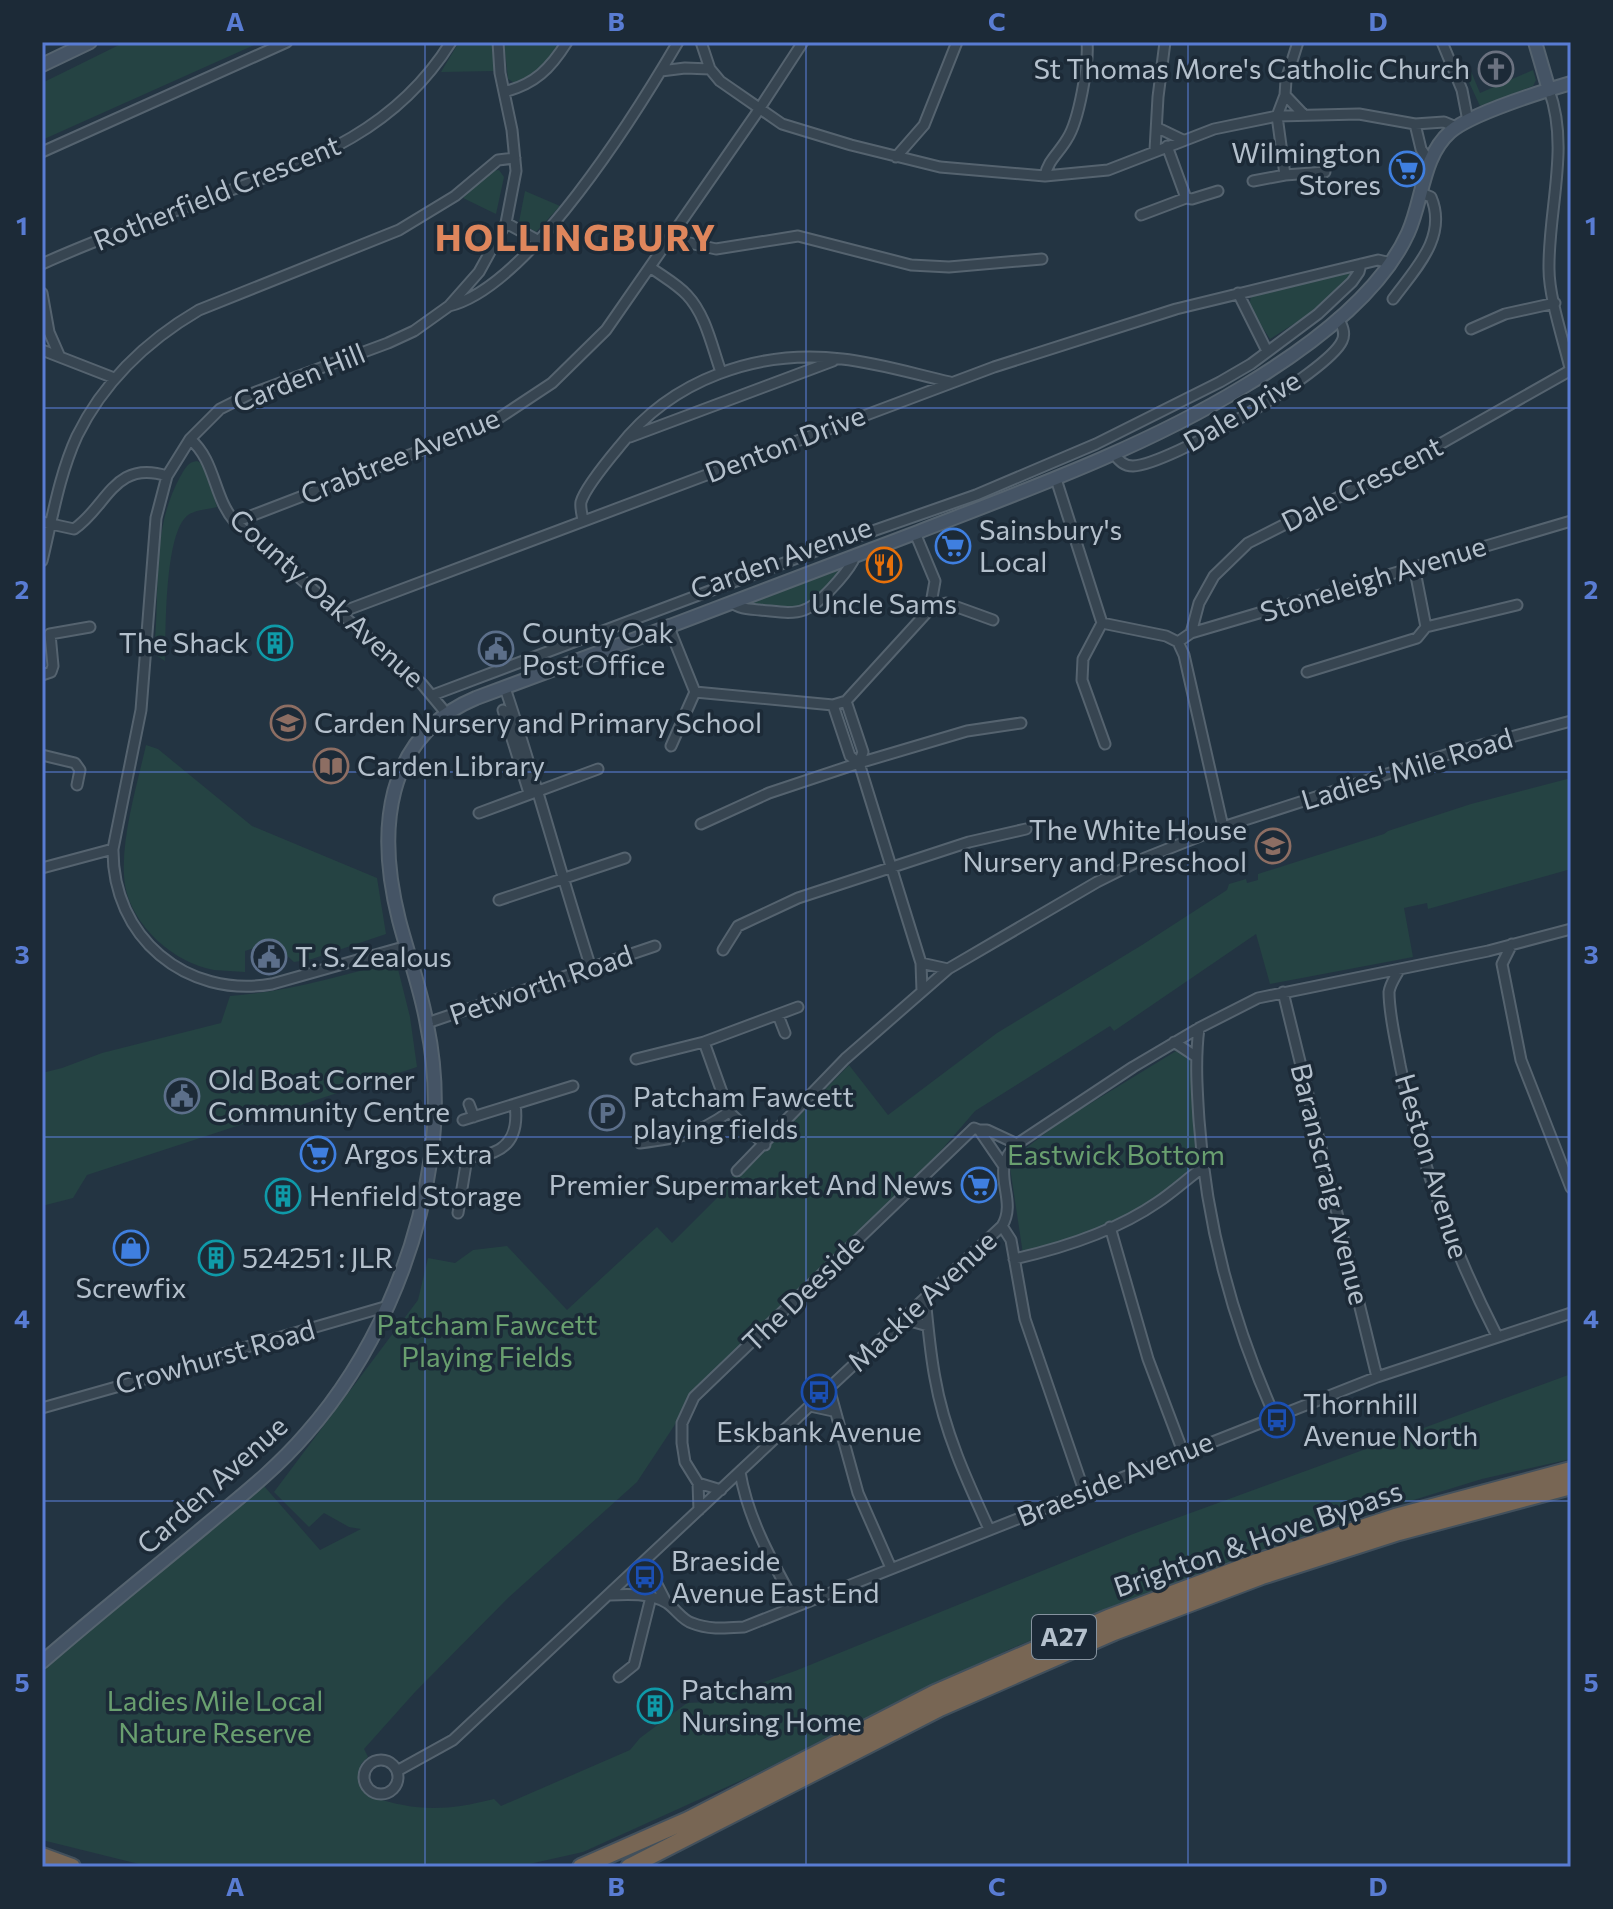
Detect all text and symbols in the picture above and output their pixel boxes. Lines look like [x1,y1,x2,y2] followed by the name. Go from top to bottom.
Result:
[226,5,245,36] text: A
[607,5,625,36] text: B
[988,5,1006,36] text: C
[1368,5,1388,36] text: D
[1477,50,1515,88] church icon: St Thomas More's Catholic Church
[1033,51,1470,85] place label: St Thomas More's Catholic Church
[88,127,345,257] street label: Rotherfield Crescent
[1231,135,1381,201] place label: Wilmington Stores
[1388,150,1426,188] supermarket icon: Wilmington Stores
[16,209,28,240] text: 1
[1585,209,1597,240] text: 1
[435,214,717,258] district label: HOLLINGBURY
[228,335,370,419] street label: Carden Hill
[1177,362,1306,458] street label: Dale Drive
[700,397,869,489] street label: Denton Drive
[295,400,504,510] street label: Crabtree Avenue
[1275,428,1448,538] street label: Dale Crescent
[223,501,432,694] street label: County Oak Avenue
[685,509,876,606] street label: Carden Avenue
[979,512,1122,578] place label: Sainsbury's Local
[934,527,972,565] supermarket icon: Sainsbury's Local
[1256,528,1490,629] street label: Stoneleigh Avenue
[865,546,903,584] restaurant icon: Uncle Sams
[15,573,29,604] text: 2
[1584,573,1598,604] text: 2
[811,586,957,620] place label: Uncle Sams
[522,615,674,681] place label: County Oak Post Office
[256,624,294,662] building icon: The Shack
[119,625,249,659] place label: The Shack
[477,630,515,668] public building icon: County Oak Post Office
[269,704,307,742] school or university icon: Carden Nursery and Primary School
[314,705,762,739] place label: Carden Nursery and Primary School
[1297,720,1516,816] street label: Ladies' Mile Road
[312,747,350,785] library icon: Carden Library
[357,748,545,782] place label: Carden Library
[963,812,1247,878] place label: The White House Nursery and Preschool
[1254,827,1292,865] school or university icon: The White House Nursery and Preschool
[445,937,637,1031] street label: Petworth Road
[14,938,30,969] text: 3
[250,938,288,976] public building icon: T. S. Zealous
[1583,938,1599,969] text: 3
[295,939,452,973] place label: T. S. Zealous
[1285,1060,1377,1308] street label: Baranscraig Avenue
[208,1062,450,1128] place label: Old Boat Corner Community Centre
[1389,1069,1477,1262] street label: Heston Avenue
[163,1077,201,1115] public building icon: Old Boat Corner Community Centre
[633,1079,854,1145] place label: Patcham Fawcett playing fields
[588,1094,626,1132] parking icon: Patcham Fawcett playing fields
[299,1135,337,1173] supermarket icon: Argos Extra
[344,1136,493,1170] place label: Argos Extra
[1007,1137,1225,1171] park label: Eastwick Bottom
[960,1166,998,1204] supermarket icon: Premier Supermarket And News
[549,1167,953,1201] place label: Premier Supermarket And News
[264,1177,302,1215] building icon: Henfield Storage
[309,1178,522,1212] place label: Henfield Storage
[840,1223,1003,1378] street label: Mackie Avenue
[735,1226,870,1358] street label: The Deeside
[112,1229,150,1267] shop icon: Screwfix
[197,1239,235,1277] building icon: 524251 : JLR
[242,1240,393,1274] place label: 524251 : JLR
[76,1270,187,1304] place label: Screwfix
[14,1302,30,1333] text: 4
[1583,1302,1599,1333] text: 4
[377,1307,597,1373] park label: Patcham Fawcett Playing Fields
[111,1311,318,1401] street label: Crowhurst Road
[800,1373,838,1411] bus stop icon: Eskbank Avenue
[1303,1386,1478,1452] place label: Thornhill Avenue North
[1258,1401,1296,1439] bus stop icon: Thornhill Avenue North
[129,1408,293,1561] street label: Carden Avenue
[716,1414,922,1448] place label: Eskbank Avenue
[1012,1423,1217,1533] street label: Braeside Avenue
[1109,1473,1407,1603] street label: Brighton & Hove Bypass
[671,1543,879,1609] place label: Braeside Avenue East End
[626,1558,664,1596] bus stop icon: Braeside Avenue East End
[1032,1615,1096,1659] road number: A27
[14,1666,30,1697] text: 5
[1583,1666,1599,1697] text: 5
[681,1672,862,1738] place label: Patcham Nursing Home
[107,1683,323,1749] park label: Ladies Mile Local Nature Reserve
[636,1687,674,1725] building icon: Patcham Nursing Home
[226,1870,245,1901] text: A
[607,1870,625,1901] text: B
[988,1870,1006,1901] text: C
[1368,1870,1388,1901] text: D

